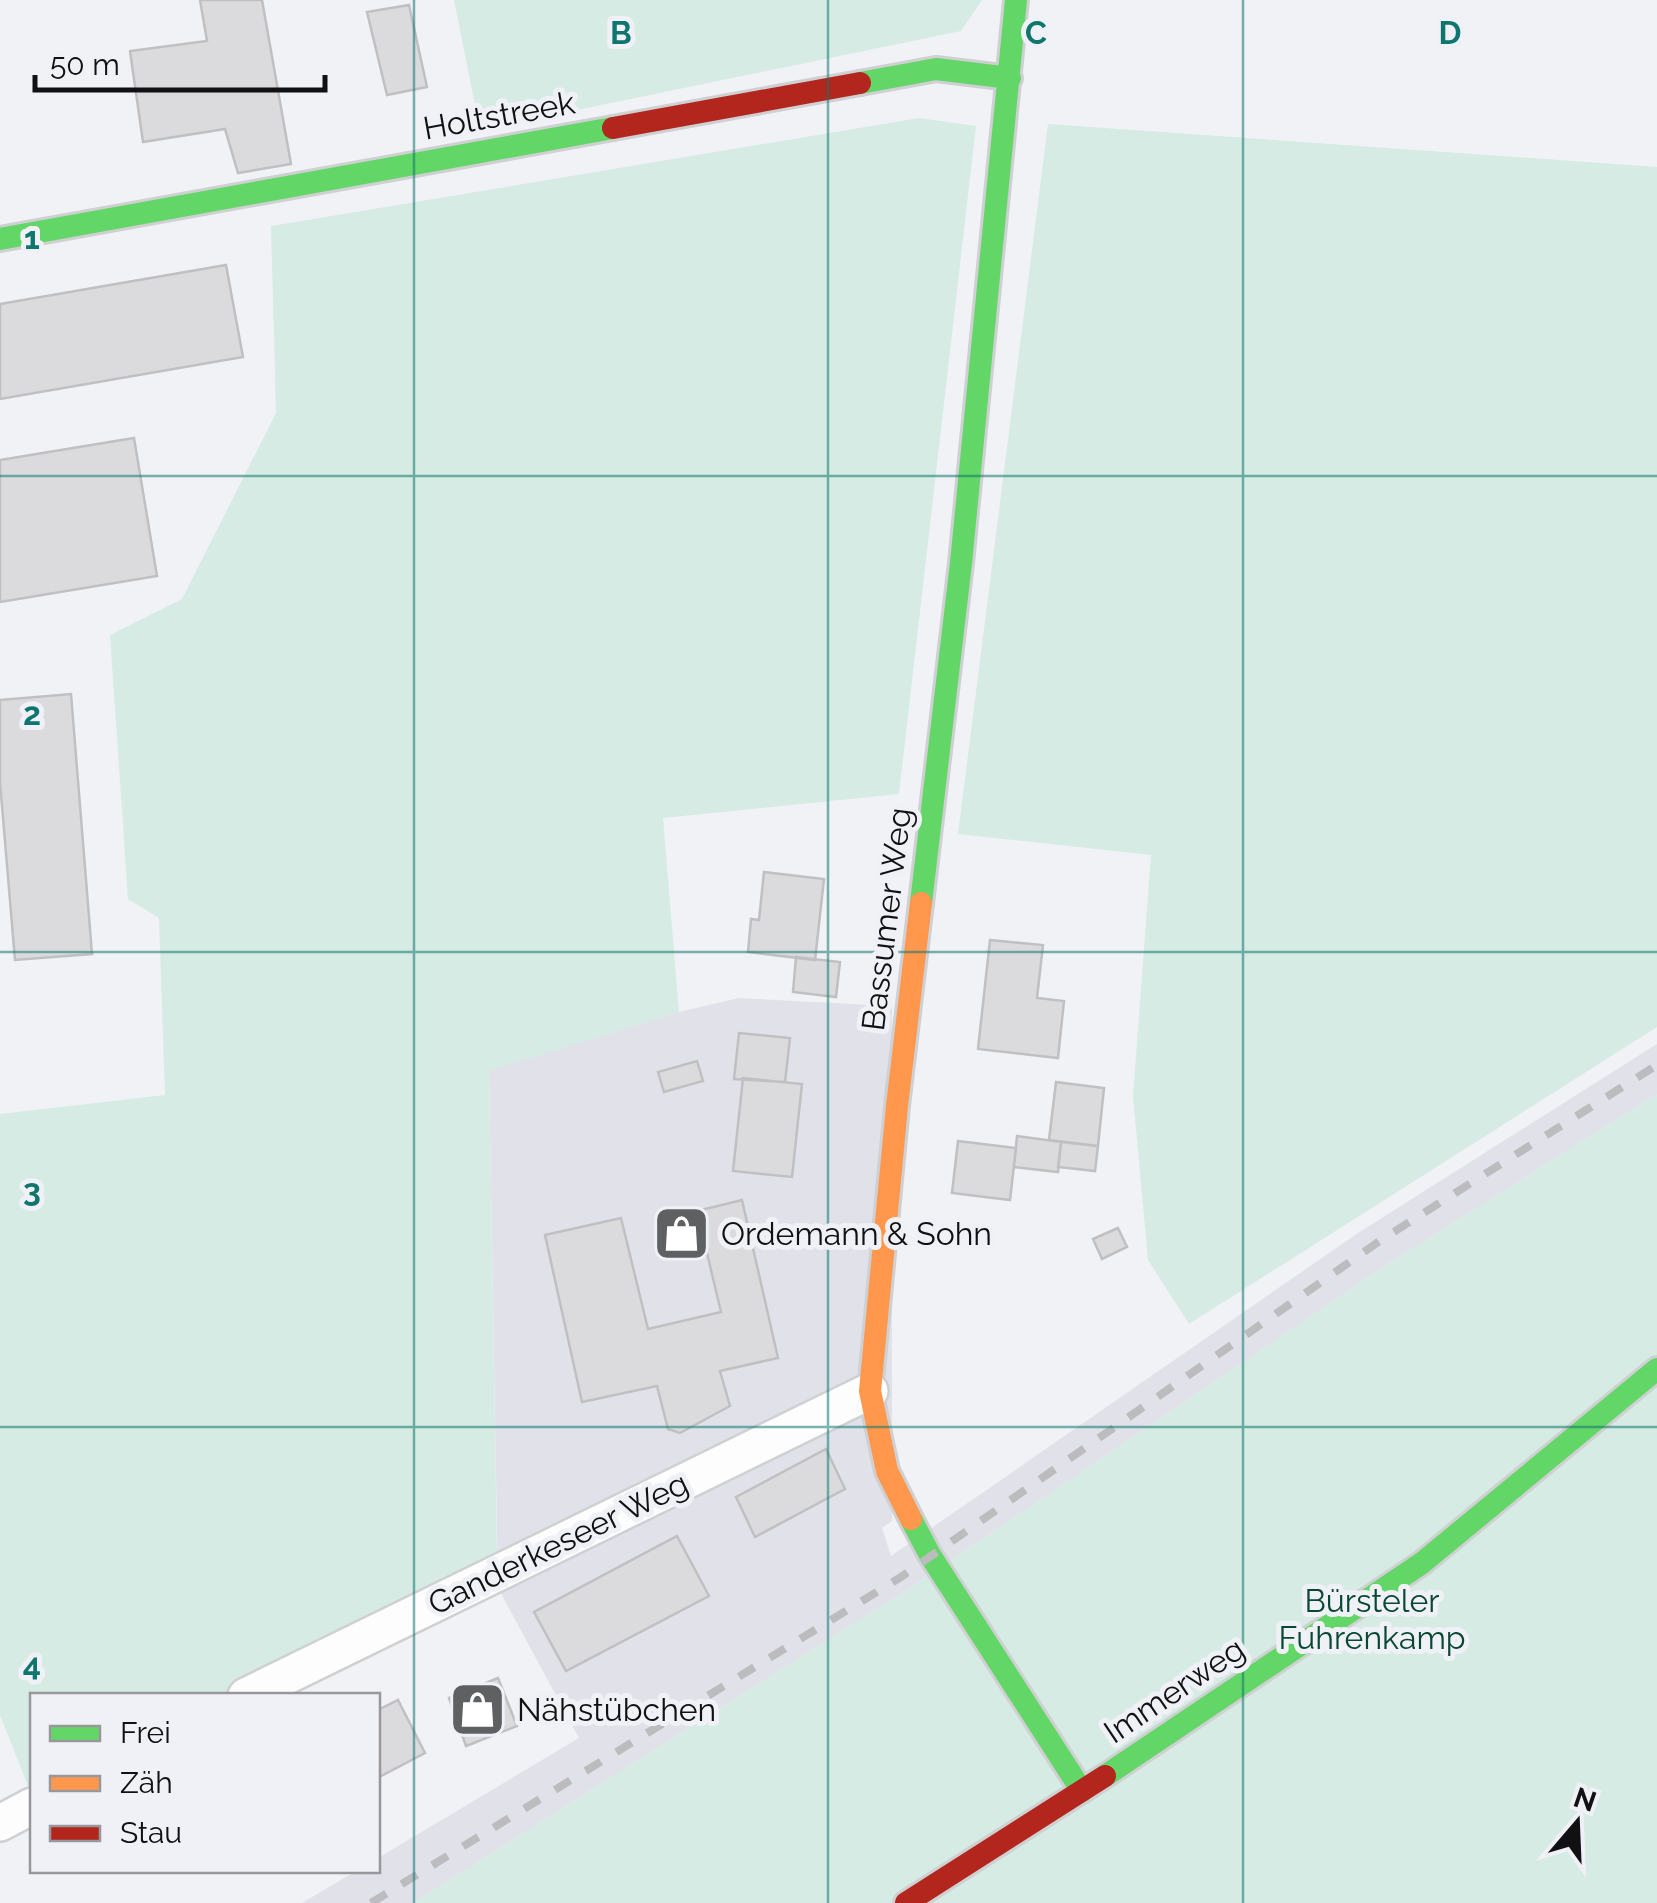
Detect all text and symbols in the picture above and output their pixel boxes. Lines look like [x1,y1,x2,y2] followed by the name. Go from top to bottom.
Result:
[610,14,632,51] text: B
[1025,14,1047,51] text: C
[1439,14,1461,51] text: D
[35,30,325,92] scale bar
[50,47,120,82] text: 50 m
[420,83,578,147] street label: Holtstreek
[24,219,40,256] text: 1
[23,695,41,732] text: 2
[854,805,918,1033] street label: Bassumer Weg
[23,1171,41,1208] text: 3
[652,1203,712,1263] shop icon: Ordemann & Sohn
[721,1215,992,1252] place label: Ordemann & Sohn
[422,1464,694,1622] street label: Ganderkeseer Weg
[1278,1582,1466,1656] park label: Bürsteler Fuhrenkamp
[1097,1630,1251,1750] street label: Immerweg
[23,1646,41,1683] text: 4
[448,1679,508,1739] shop icon: Nähstübchen
[517,1691,716,1728] place label: Nähstübchen
[30,1693,380,1873] legend
[120,1715,171,1750] text: Frei
[120,1765,173,1800] text: Zäh
[1527,1773,1627,1873] north arrow
[1569,1781,1600,1819] text: N
[120,1815,182,1850] text: Stau

